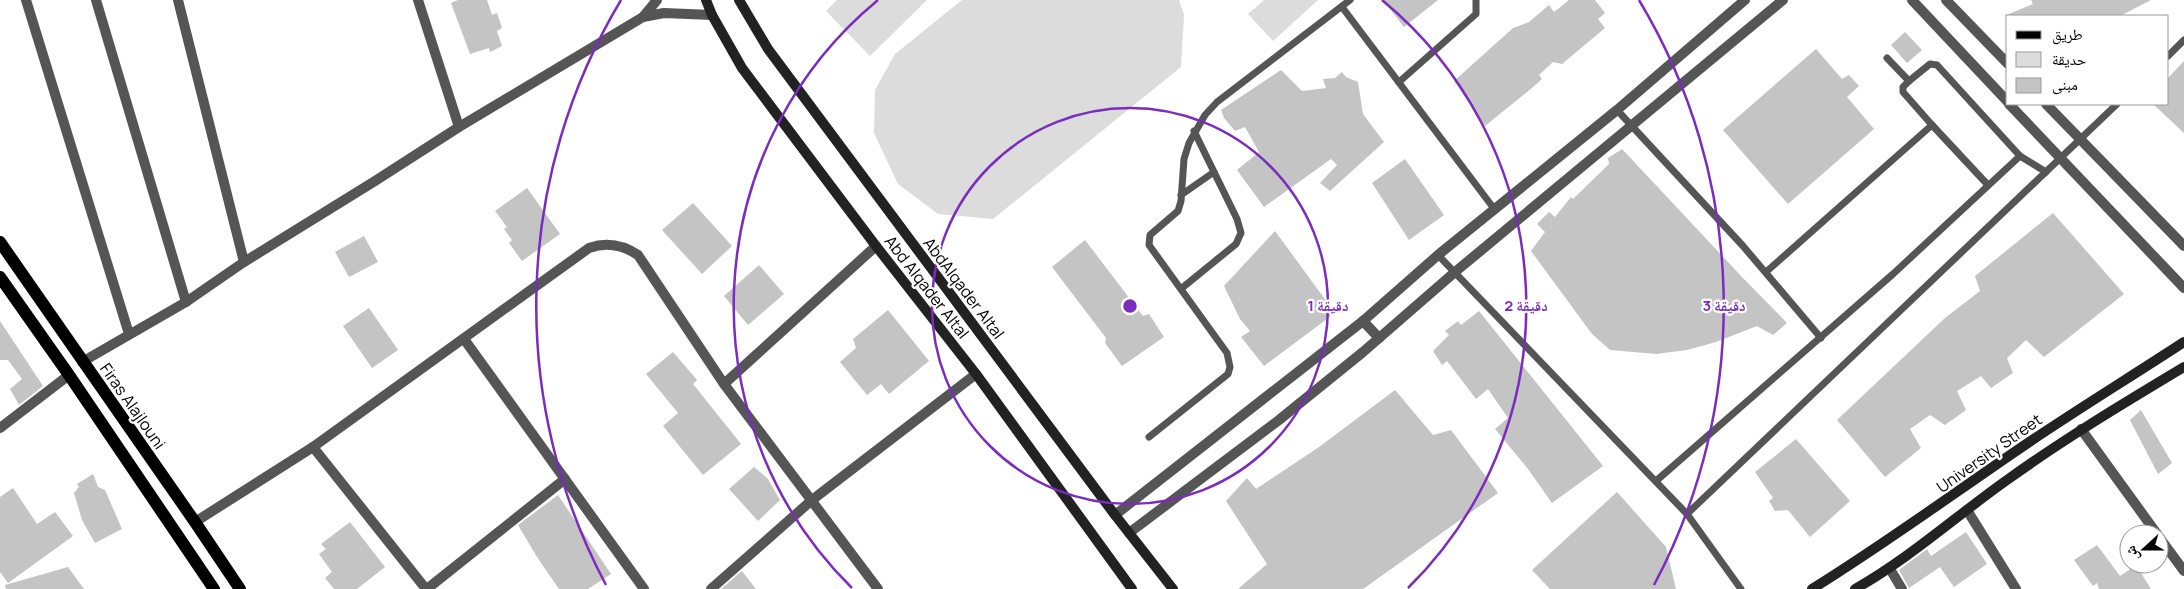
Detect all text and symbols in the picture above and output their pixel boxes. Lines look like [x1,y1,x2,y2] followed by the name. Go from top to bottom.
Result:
[2006,15,2169,105] legend
[2052,24,2083,45] text: طريق
[2052,49,2087,70] text: حديقة
[2052,74,2078,95] text: مبنى
[880,231,974,343] street label: Abd Alqader Altal
[918,233,1010,343] street label: AbdAlqader Altal
[1307,295,1349,316] text: 1 دقيقة
[1504,295,1548,316] text: 2 دقيقة
[1702,295,1746,316] text: 3 دقيقة
[1121,297,1139,315] centre of rings
[95,359,171,453] street label: Firas Alajlouni
[1932,408,2046,498] street label: University Street
[2119,524,2169,574] north arrow
[2120,543,2143,564] text: ش

